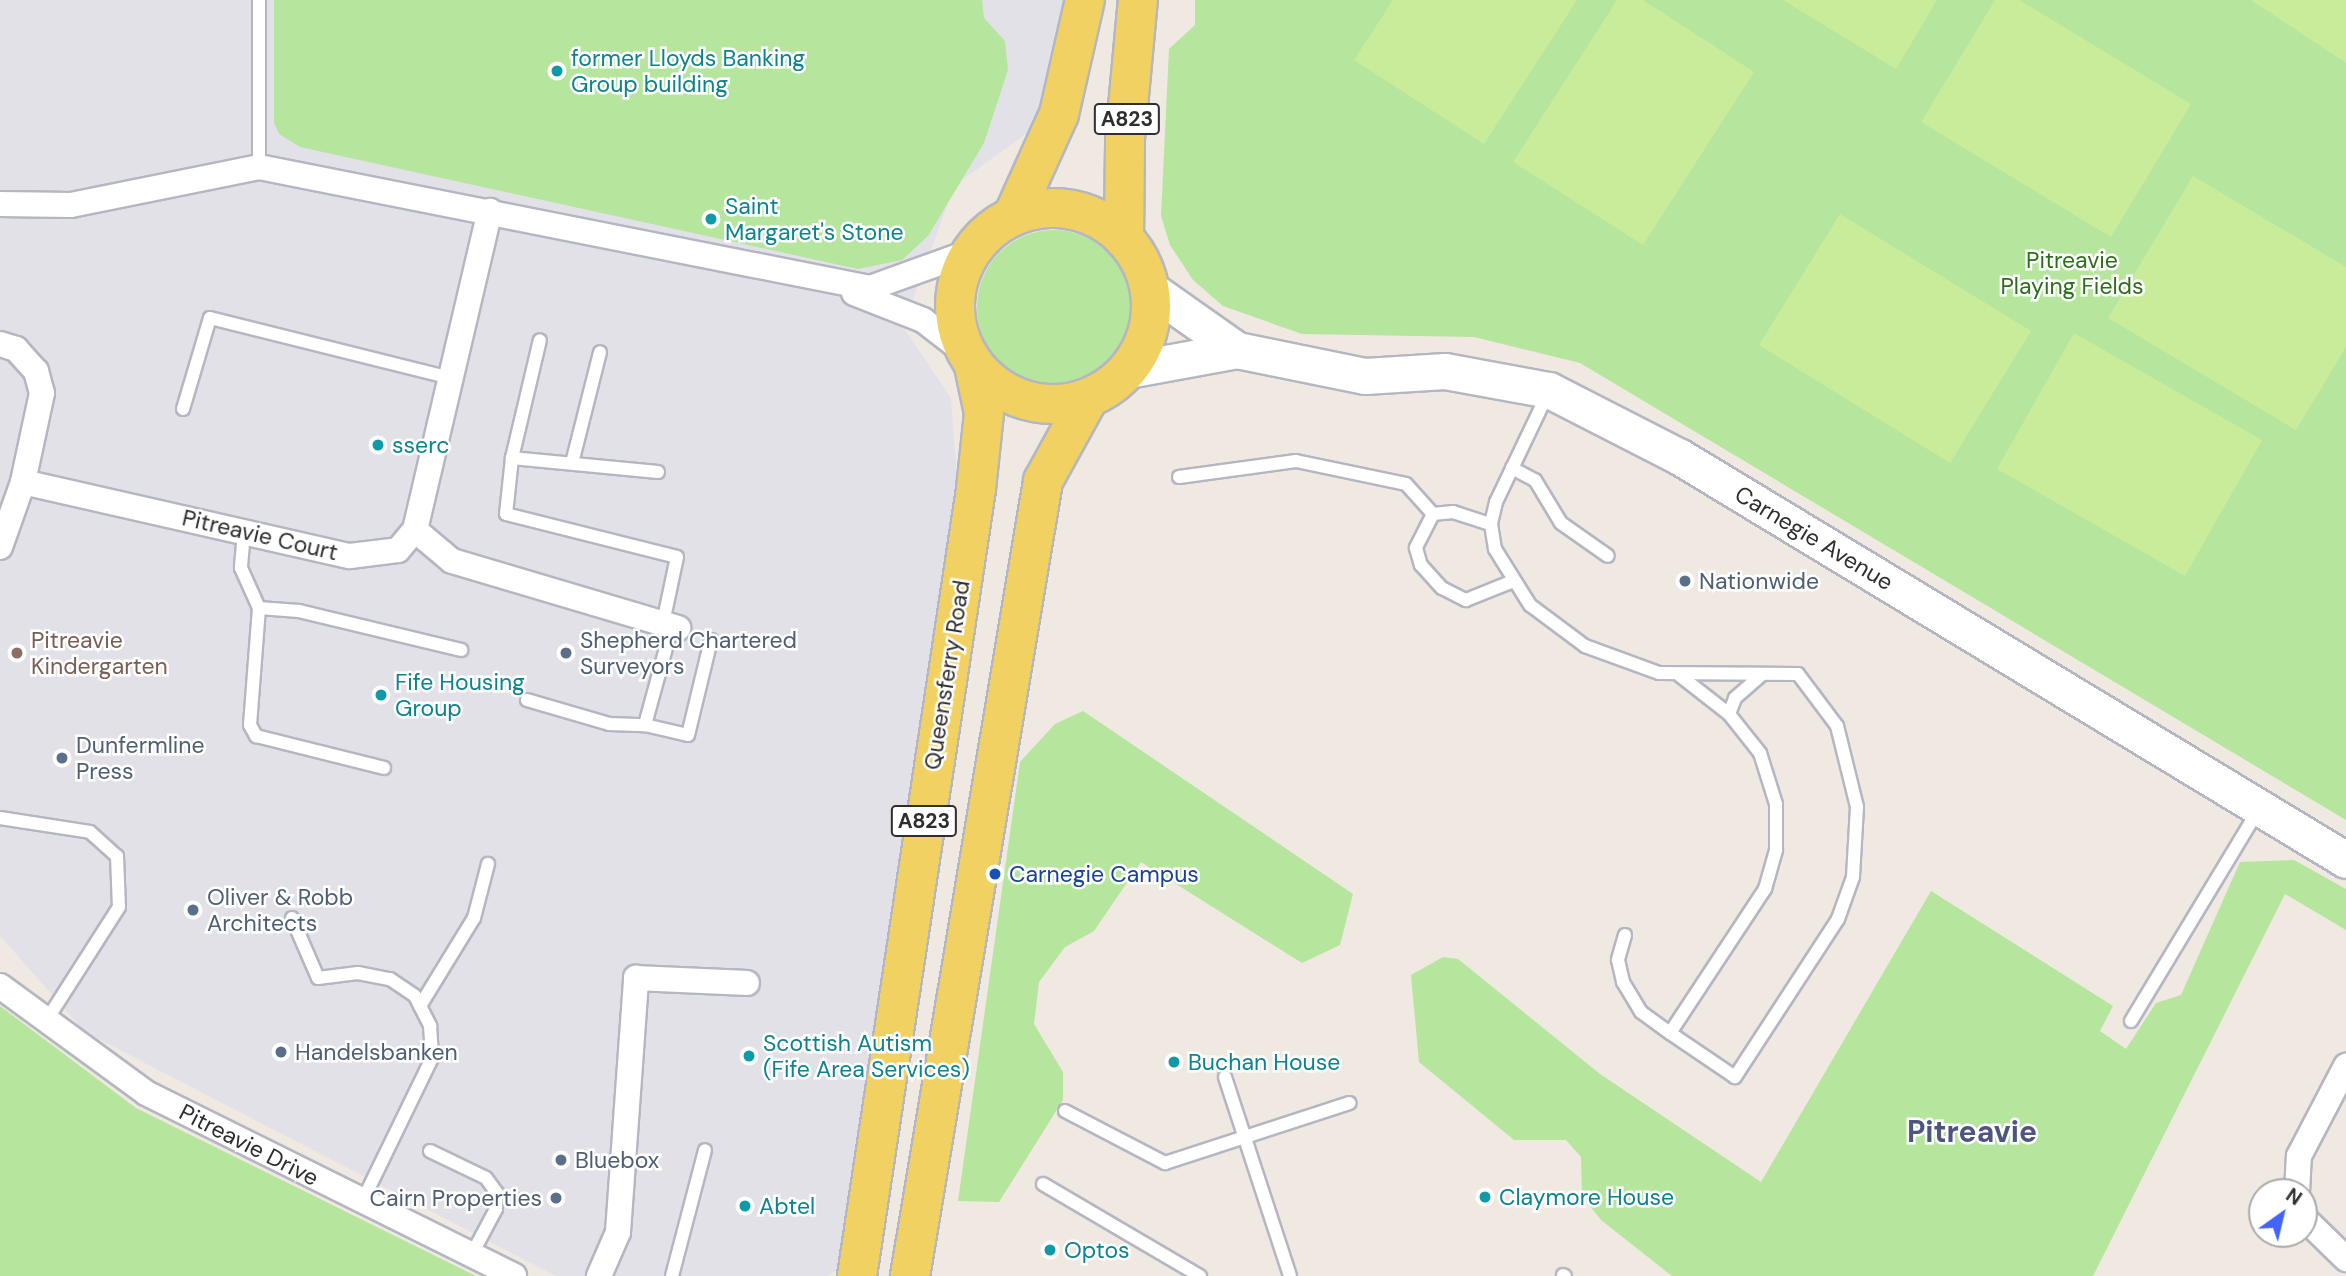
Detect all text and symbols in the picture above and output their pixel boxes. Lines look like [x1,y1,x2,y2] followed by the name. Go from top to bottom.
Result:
[571,44,805,98] place label: former Lloyds Banking Group building
[549,63,565,79] marker: former Lloyds Banking Group building
[1094,102,1160,136] road number: A823
[725,192,903,246] place label: Saint Margaret's Stone
[703,211,719,227] marker: Saint Margaret's Stone
[2000,246,2144,300] park label: Pitreavie Playing Fields
[392,431,449,459] place label: sserc
[370,437,386,453] marker: sserc
[1730,480,1898,596] street label: Carnegie Avenue
[180,504,340,566] street label: Pitreavie Court
[1699,567,1819,595] place label: Nationwide
[1677,573,1693,589] marker: Nationwide
[918,578,976,772] street label: Queensferry Road
[31,626,168,680] place label: Pitreavie Kindergarten
[580,626,797,680] place label: Shepherd Chartered Surveyors
[9,645,25,661] marker: Pitreavie Kindergarten
[558,645,574,661] marker: Shepherd Chartered Surveyors
[395,668,525,722] place label: Fife Housing Group
[373,687,389,703] marker: Fife Housing Group
[76,731,205,785] place label: Dunfermline Press
[54,750,70,766] marker: Dunfermline Press
[891,804,957,838] road number: A823
[1009,860,1199,888] place label: Carnegie Campus
[987,866,1003,882] marker: Carnegie Campus
[207,883,353,937] place label: Oliver & Robb Architects
[185,902,201,918] marker: Oliver & Robb Architects
[763,1029,970,1083] place label: Scottish Autism (Fife Area Services)
[295,1038,458,1066] place label: Handelsbanken
[273,1044,289,1060] marker: Handelsbanken
[741,1048,757,1064] marker: Scottish Autism (Fife Area Services)
[1188,1048,1340,1076] place label: Buchan House
[1166,1054,1182,1070] marker: Buchan House
[175,1098,323,1192] street label: Pitreavie Drive
[1907,1114,2037,1150] district label: Pitreavie
[575,1146,659,1174] place label: Bluebox
[553,1152,569,1168] marker: Bluebox
[2248,1178,2318,1248] north arrow
[1499,1183,1674,1211] place label: Claymore House
[2281,1183,2307,1211] text: N
[369,1184,542,1212] place label: Cairn Properties
[1477,1189,1493,1205] marker: Claymore House
[548,1190,564,1206] marker: Cairn Properties
[759,1192,815,1220] place label: Abtel
[737,1198,753,1214] marker: Abtel
[1064,1236,1130,1264] place label: Optos
[1042,1242,1058,1258] marker: Optos

